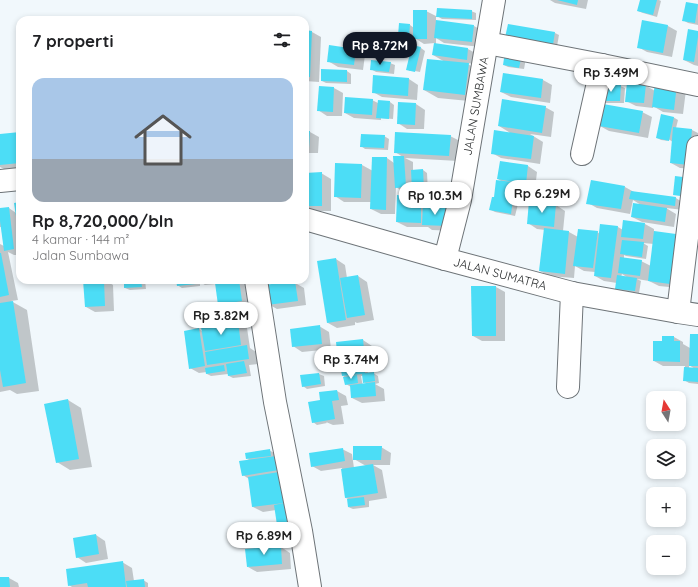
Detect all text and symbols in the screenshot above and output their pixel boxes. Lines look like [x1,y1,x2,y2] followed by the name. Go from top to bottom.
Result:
[271,29,293,51] icon: filters
[32,30,113,51] text: 7 properti
[339,32,421,66] pin: Rp 8.72M
[352,37,408,53] text: Rp 8.72M
[459,55,492,157] street label: JALAN SUMBAWA
[570,59,652,93] pin: Rp 3.49M
[583,64,639,80] text: Rp 3.49M
[127,104,199,176] icon: home
[501,180,583,214] pin: Rp 6.29M
[394,182,476,216] pin: Rp 10.3M
[514,185,570,201] text: Rp 6.29M
[408,187,462,203] text: Rp 10.3M
[32,210,174,231] text: Rp 8,720,000/bln
[32,231,129,247] text: 4 kamar · 144 m²
[32,247,129,263] text: Jalan Sumbawa
[452,254,549,293] street label: JALAN SUMATRA
[180,302,262,336] pin: Rp 3.82M
[193,307,249,323] text: Rp 3.82M
[310,346,392,380] pin: Rp 3.74M
[323,351,379,367] text: Rp 3.74M
[646,391,686,431] north arrow
[646,391,686,575] map controls
[646,439,686,479] button: layers
[646,487,686,527] button: +
[223,522,305,556] pin: Rp 6.89M
[236,527,292,543] text: Rp 6.89M
[646,535,686,575] button: −

